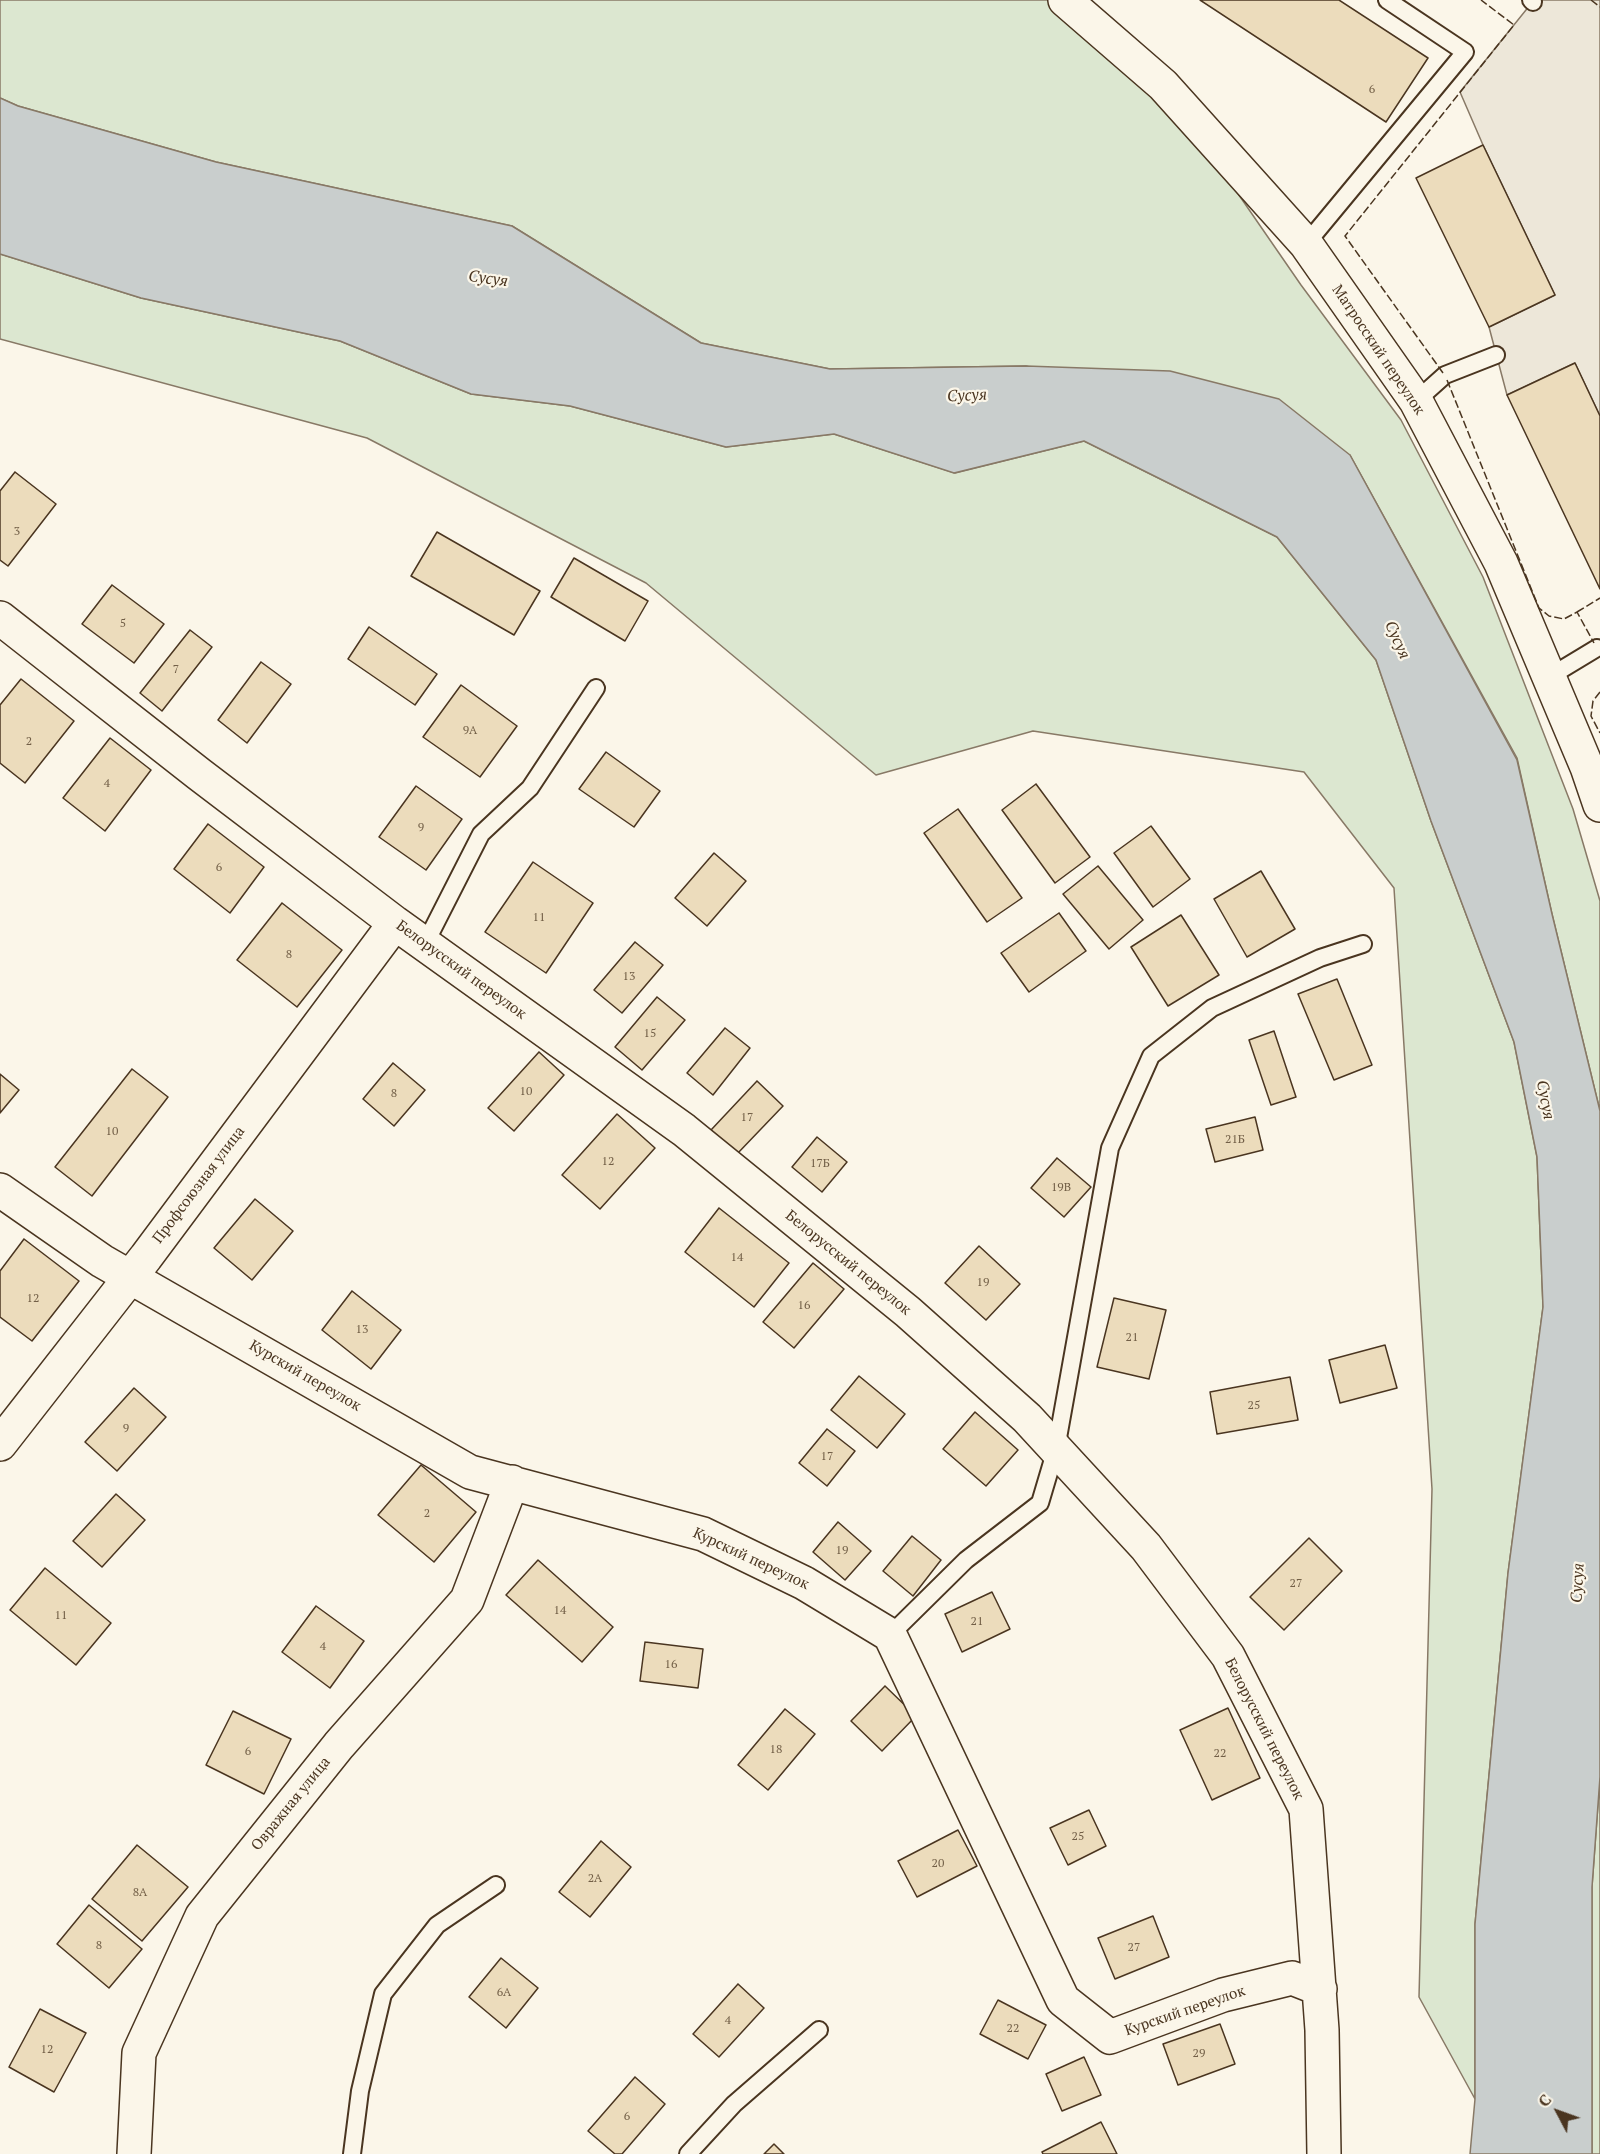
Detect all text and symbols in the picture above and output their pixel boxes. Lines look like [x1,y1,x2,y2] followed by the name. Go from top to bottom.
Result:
[1369,83,1375,97] house number: 6
[467,267,509,291] water label: Сусуя
[1328,282,1428,418] street label: Матросский переулок
[947,385,987,407] water label: Сусуя
[14,525,20,539] house number: 3
[120,617,126,631] house number: 5
[1380,618,1414,662] water label: Сусуя
[173,663,179,677] house number: 7
[463,724,477,738] house number: 9А
[26,735,32,749] house number: 2
[104,777,110,791] house number: 4
[418,821,424,835] house number: 9
[216,861,222,875] house number: 6
[533,911,545,925] house number: 11
[392,917,530,1023] street label: Белорусский переулок
[286,948,292,962] house number: 8
[623,970,635,984] house number: 13
[644,1027,656,1041] house number: 15
[1532,1079,1558,1121] water label: Сусуя
[520,1085,532,1099] house number: 10
[391,1087,397,1101] house number: 8
[741,1111,753,1125] house number: 17
[149,1123,249,1247] street label: Профсоюзная улица
[106,1125,118,1139] house number: 10
[1225,1133,1245,1147] house number: 21Б
[602,1155,614,1169] house number: 12
[810,1157,830,1171] house number: 17Б
[1051,1181,1071,1195] house number: 19В
[782,1207,914,1319] street label: Белорусский переулок
[731,1251,743,1265] house number: 14
[977,1276,989,1290] house number: 19
[27,1292,39,1306] house number: 12
[798,1299,810,1313] house number: 16
[356,1323,368,1337] house number: 13
[1126,1331,1138,1345] house number: 21
[246,1337,364,1415] street label: Курский переулок
[1248,1399,1260,1413] house number: 25
[123,1422,129,1436] house number: 9
[821,1450,833,1464] house number: 17
[424,1507,430,1521] house number: 2
[690,1524,812,1594] street label: Курский переулок
[836,1544,848,1558] house number: 19
[1567,1563,1589,1603] water label: Сусуя
[1290,1577,1302,1591] house number: 27
[554,1604,566,1618] house number: 14
[55,1609,67,1623] house number: 11
[971,1615,983,1629] house number: 21
[320,1640,326,1654] house number: 4
[1220,1655,1308,1803] street label: Белорусский переулок
[665,1658,677,1672] house number: 16
[770,1743,782,1757] house number: 18
[245,1745,251,1759] house number: 6
[1214,1747,1226,1761] house number: 22
[248,1753,334,1855] street label: Овражная улица
[1072,1830,1084,1844] house number: 25
[932,1857,944,1871] house number: 20
[588,1872,602,1886] house number: 2А
[133,1886,147,1900] house number: 8А
[96,1939,102,1953] house number: 8
[1128,1941,1140,1955] house number: 27
[1122,1982,1248,2040] street label: Курский переулок
[497,1986,511,2000] house number: 6А
[725,2014,731,2028] house number: 4
[1007,2022,1019,2036] house number: 22
[41,2043,53,2057] house number: 12
[1193,2047,1205,2061] house number: 29
[1528,2082,1588,2142] north arrow
[1533,2089,1556,2111] text: С
[624,2110,630,2124] house number: 6

